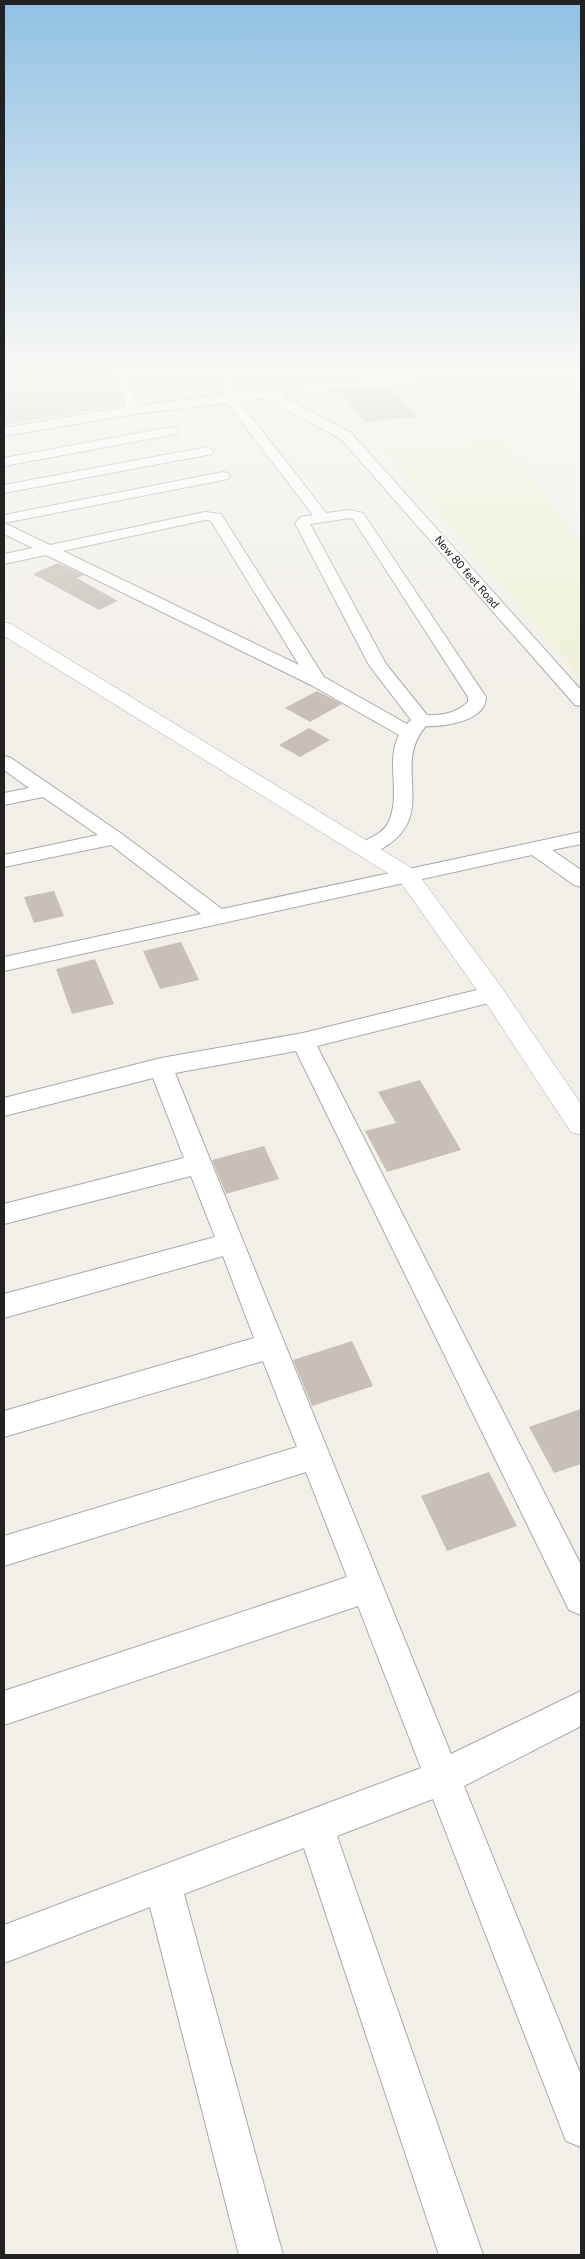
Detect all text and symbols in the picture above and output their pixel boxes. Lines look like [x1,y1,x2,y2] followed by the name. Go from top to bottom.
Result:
[432,534,502,610] street label: New 80 feet Road

